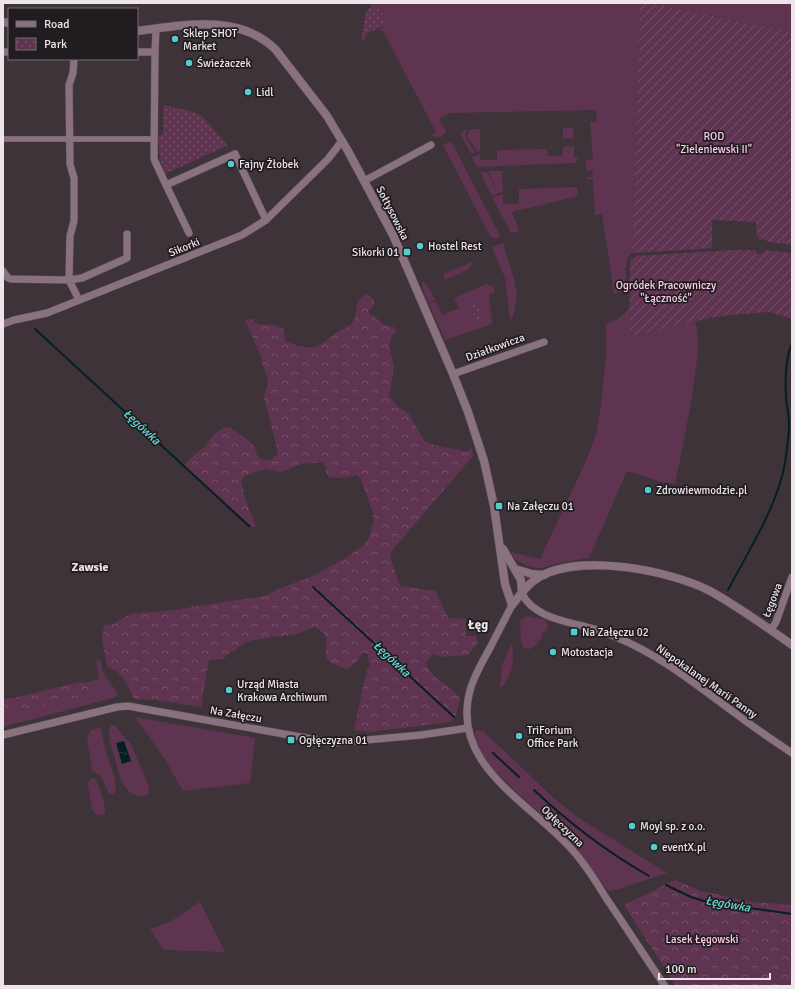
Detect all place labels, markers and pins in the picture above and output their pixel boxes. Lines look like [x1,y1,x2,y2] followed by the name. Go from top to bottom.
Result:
[183,27,238,53] place label: Sklep SHOT Market
[170,34,180,44] marker: Sklep SHOT Market
[197,56,251,70] place label: Świeżaczek
[184,58,194,68] marker: Świeżaczek
[256,86,274,99] place label: Lidl
[243,87,253,97] marker: Lidl
[239,157,299,171] place label: Fajny Żłobek
[226,159,236,169] marker: Fajny Żłobek
[428,240,482,253] place label: Hostel Rest
[415,241,425,251] marker: Hostel Rest
[352,246,399,259] place label: Sikorki 01
[402,247,412,257] marker: Sikorki 01
[656,484,747,497] place label: Zdrowiewmodzie.pl
[643,485,653,495] marker: Zdrowiewmodzie.pl
[507,500,574,513] place label: Na Załęczu 01
[494,501,504,511] marker: Na Załęczu 01
[582,626,649,639] place label: Na Załęczu 02
[569,627,579,637] marker: Na Załęczu 02
[561,646,614,659] place label: Motostacja
[548,647,558,657] marker: Motostacja
[237,678,327,704] place label: Urząd Miasta Krakowa Archiwum
[224,685,234,695] marker: Urząd Miasta Krakowa Archiwum
[527,724,579,750] place label: TriForium Office Park
[514,731,524,741] marker: TriForium Office Park
[299,734,367,747] place label: Ogłęczyzna 01
[286,735,296,745] marker: Ogłęczyzna 01
[640,820,706,833] place label: Moyl sp. z o.o.
[627,821,637,831] marker: Moyl sp. z o.o.
[662,841,706,854] place label: eventX.pl
[649,842,659,852] marker: eventX.pl

